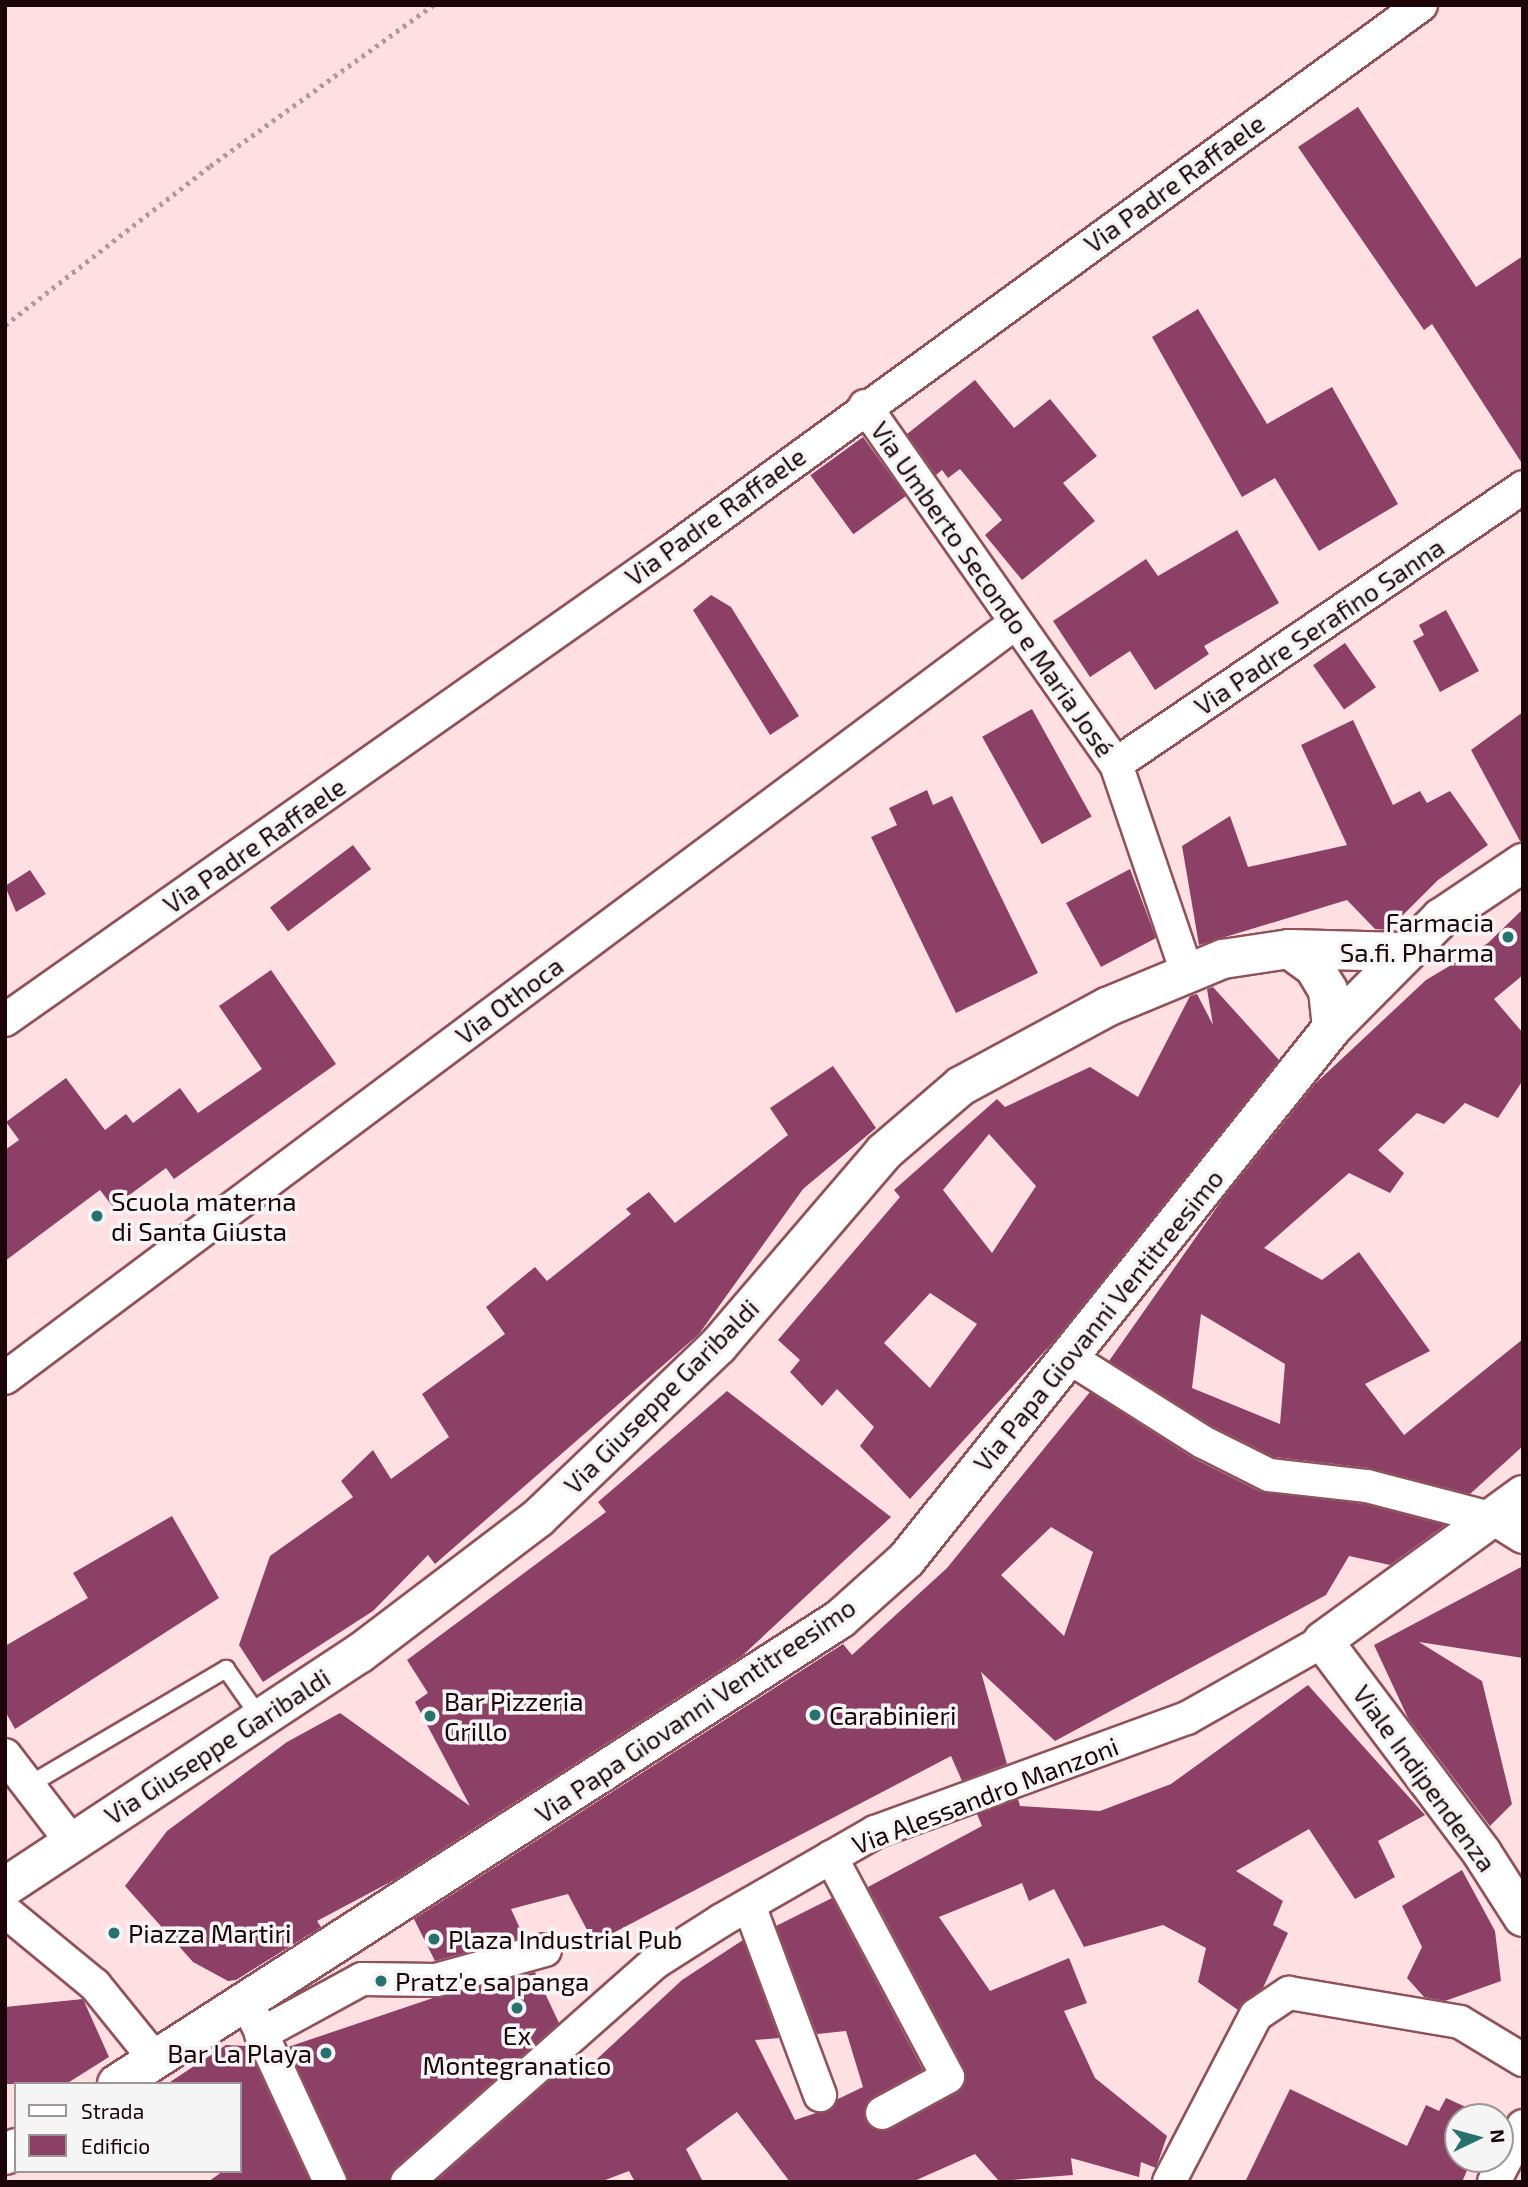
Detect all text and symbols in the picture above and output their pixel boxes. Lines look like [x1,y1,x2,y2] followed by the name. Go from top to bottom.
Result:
[1078,107,1270,259] street label: Via Padre Raffaele
[865,415,1121,763] street label: Via Umberto Secondo e Maria José
[619,440,811,592] street label: Via Padre Raffaele
[1188,531,1450,721] street label: Via Padre Serafino Sanna
[157,770,351,920] street label: Via Padre Raffaele
[1340,906,1494,968] place label: Farmacia Sa.fi. Pharma
[1500,929,1516,945] marker: Farmacia Sa.fi. Pharma
[449,949,569,1051] street label: Via Othoca
[966,1162,1230,1478] street label: Via Papa Giovanni Ventitreesimo
[111,1185,296,1246] place label: Scuola materna di Santa Giusta
[89,1208,105,1224] marker: Scuola materna di Santa Giusta
[557,1292,765,1500] street label: Via Giuseppe Garibaldi
[529,1591,861,1829] street label: Via Papa Giovanni Ventitreesimo
[98,1661,336,1831] street label: Via Giuseppe Garibaldi
[1347,1679,1503,1877] street label: Viale Indipendenza
[444,1685,584,1746] place label: Bar Pizzeria Grillo
[829,1699,956,1731] place label: Carabinieri
[807,1707,823,1723] marker: Carabinieri
[422,1708,438,1724] marker: Bar Pizzeria Grillo
[847,1730,1123,1860] street label: Via Alessandro Manzoni
[128,1917,291,1949] place label: Piazza Martiri
[448,1923,683,1955] place label: Plaza Industrial Pub
[106,1925,122,1941] marker: Piazza Martiri
[426,1931,442,1947] marker: Plaza Industrial Pub
[395,1965,589,1997] place label: Pratz'e sa panga
[373,1973,389,1989] marker: Pratz'e sa panga
[509,2000,525,2016] marker: Ex Montegranatico
[423,2019,611,2080] place label: Ex Montegranatico
[167,2037,312,2069] place label: Bar La Playa
[318,2045,334,2061] marker: Bar La Playa
[14,2082,242,2173] legend
[81,2098,144,2123] text: Strada
[1444,2103,1514,2173] north arrow
[1486,2128,1510,2144] text: N
[81,2133,150,2158] text: Edificio

